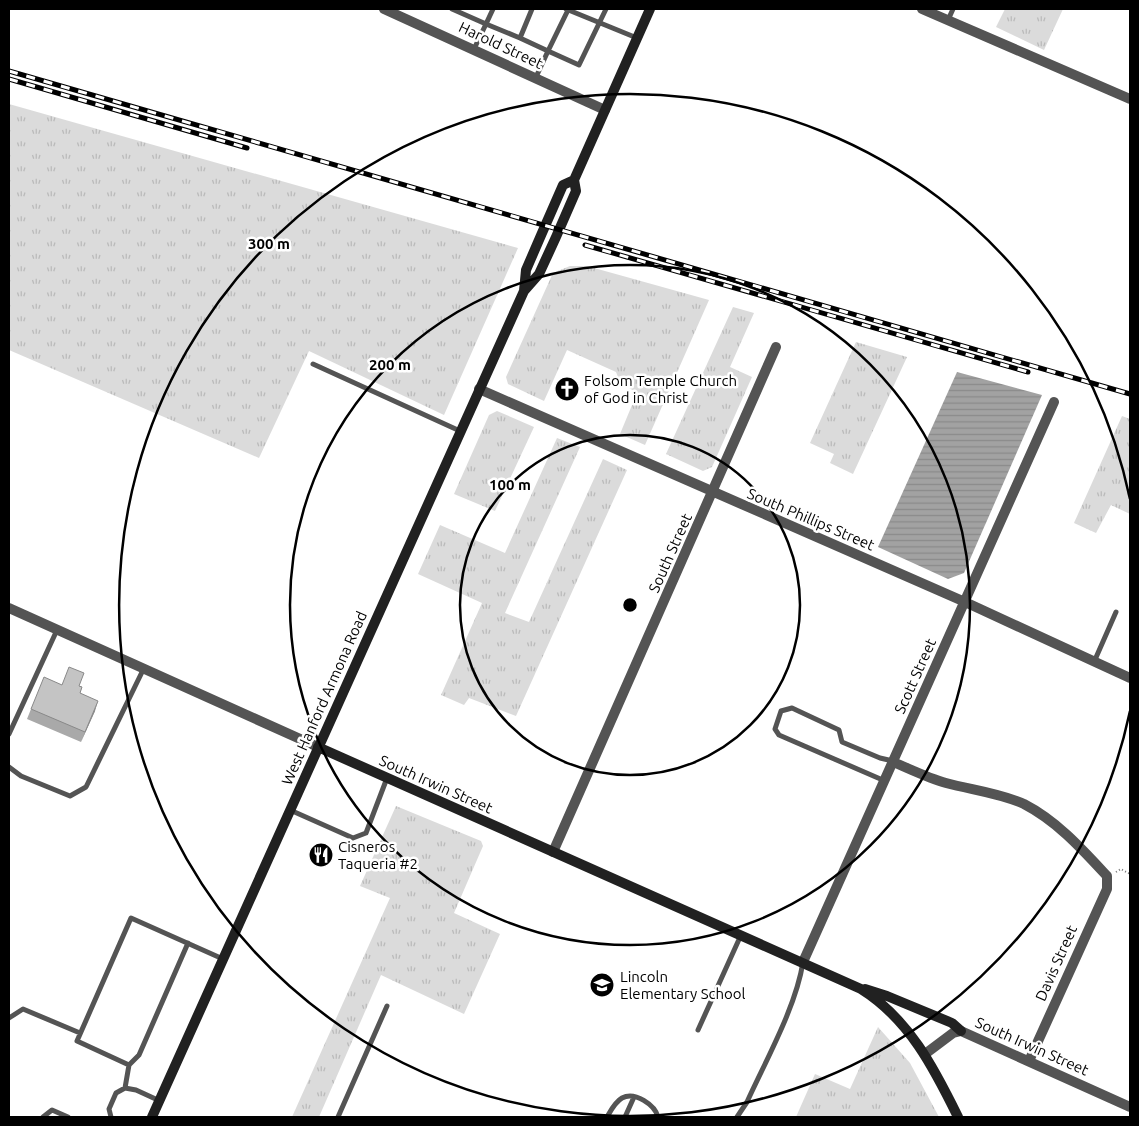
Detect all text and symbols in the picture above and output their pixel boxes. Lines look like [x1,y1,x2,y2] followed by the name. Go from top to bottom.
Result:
[456,18,546,72] street label: Harold Street
[248,235,290,252] text: 300 m
[369,356,411,373] text: 200 m
[584,372,737,406] place label: Folsom Temple Church of God in Christ
[554,376,580,402] church icon: Folsom Temple Church of God in Christ
[489,476,531,493] text: 100 m
[745,485,877,554] street label: South Phillips Street
[645,511,695,595] street label: South Street
[621,596,639,614] centre of rings
[278,609,370,787] street label: West Hanford Armona Road
[891,636,939,716] street label: Scott Street
[377,751,495,817] street label: South Irwin Street
[338,838,418,872] place label: Cisneros Taqueria #2
[308,842,334,868] restaurant icon: Cisneros Taqueria #2
[1032,922,1080,1003] street label: Davis Street
[620,968,746,1002] place label: Lincoln Elementary School
[589,972,615,998] school or university icon: Lincoln Elementary School
[973,1013,1091,1079] street label: South Irwin Street

